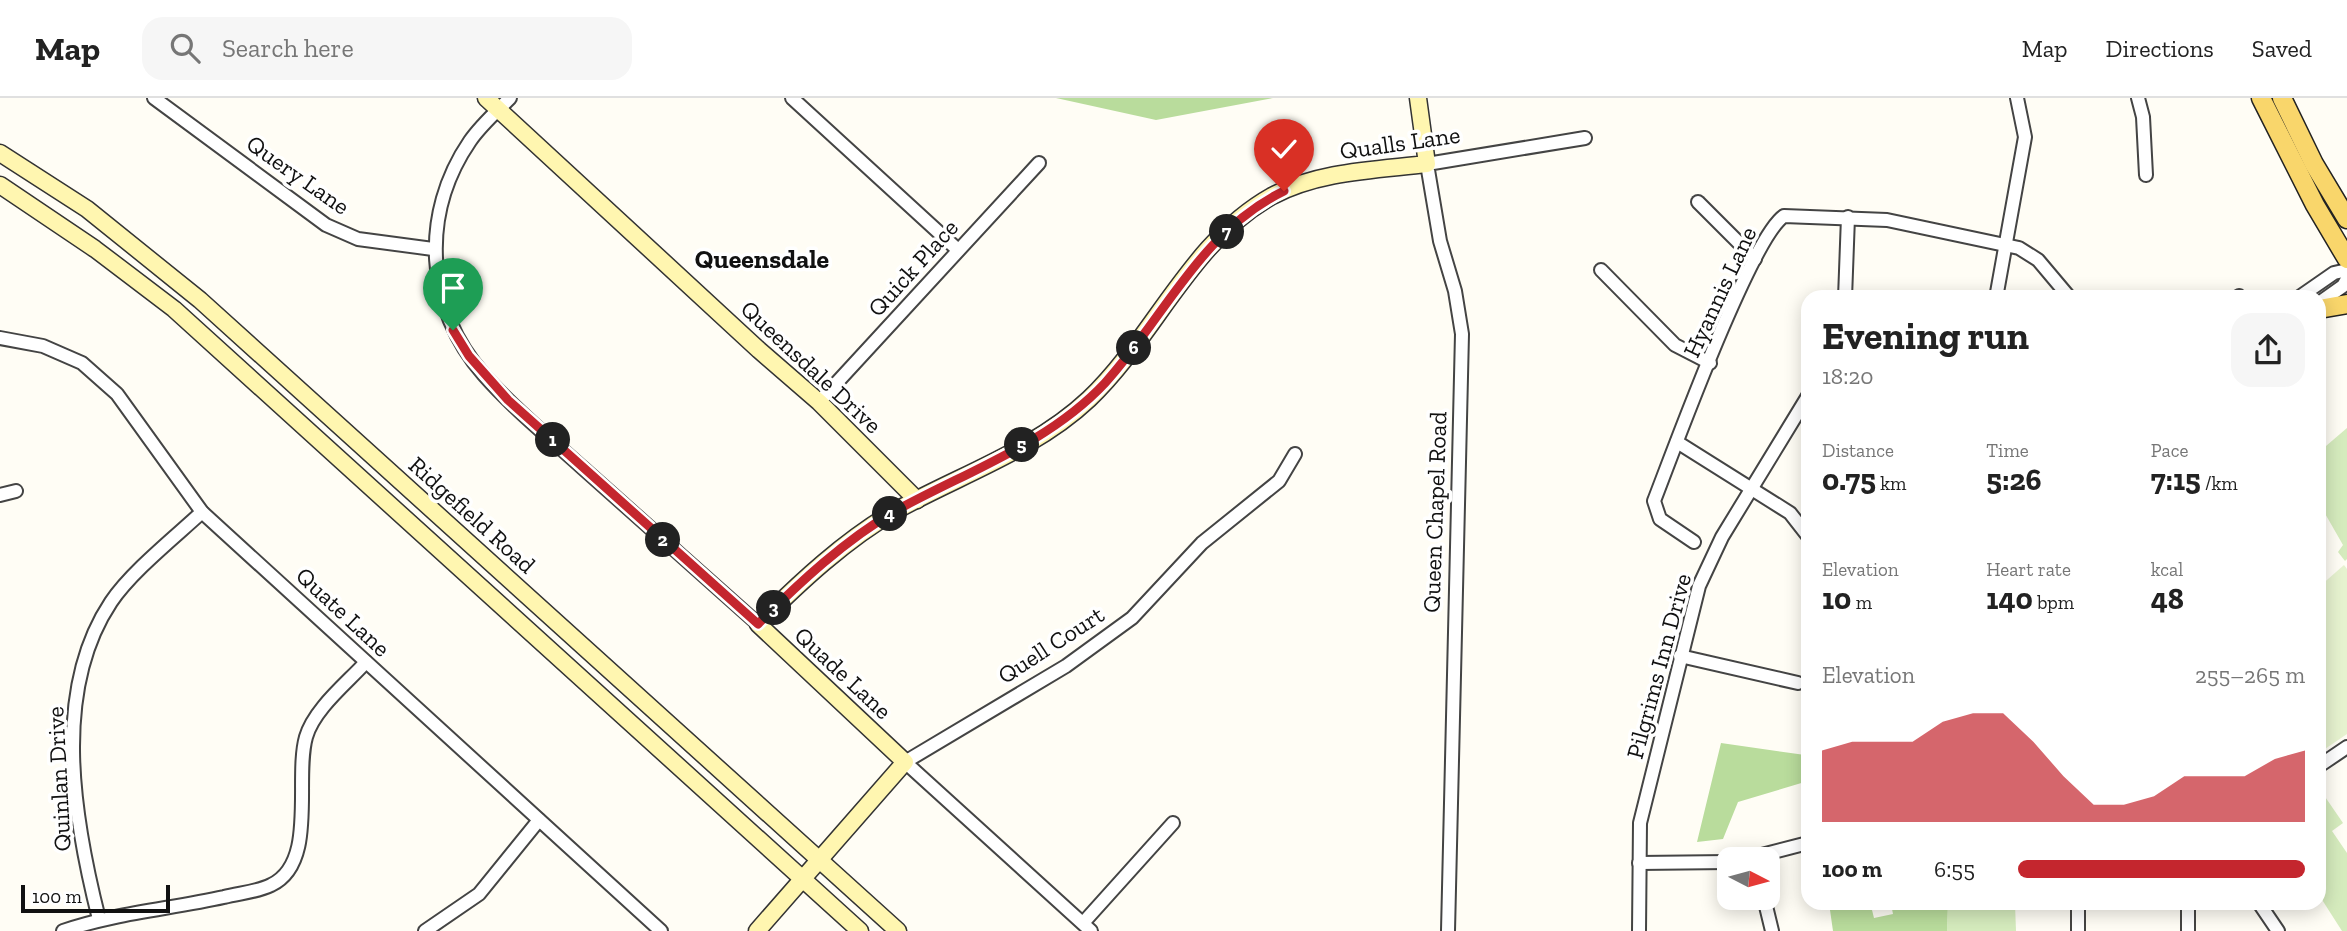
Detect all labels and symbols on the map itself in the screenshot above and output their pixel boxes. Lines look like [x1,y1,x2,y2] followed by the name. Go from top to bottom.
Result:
[1254,119,1314,191] pin
[1338,120,1462,165] street label: Qualls Lane
[241,128,355,221] street label: Query Lane
[861,213,964,322] street label: Quick Place
[1210,214,1244,250] pin: 7
[1677,222,1762,362] street label: Hyannis Lane
[695,243,830,275] district label: Queensdale
[423,258,483,330] pin
[735,294,888,439] street label: Queensdale Drive
[1116,330,1152,366] pin: 6
[1416,411,1453,613] street label: Queen Chapel Road
[536,422,570,458] pin: 1
[1004,428,1040,462] pin: 5
[403,450,542,579] street label: Ridgefield Road
[872,496,908,532] pin: 4
[646,522,680,558] pin: 2
[290,561,396,662] street label: Quate Lane
[1620,570,1697,762] street label: Pilgrims Inn Drive
[756,590,792,626] pin: 3
[992,599,1109,690] street label: Quell Court
[789,620,898,725] street label: Quade Lane
[40,706,77,852] street label: Quinlan Drive
[1717,847,1780,910] north arrow
[21,882,170,914] scale bar

